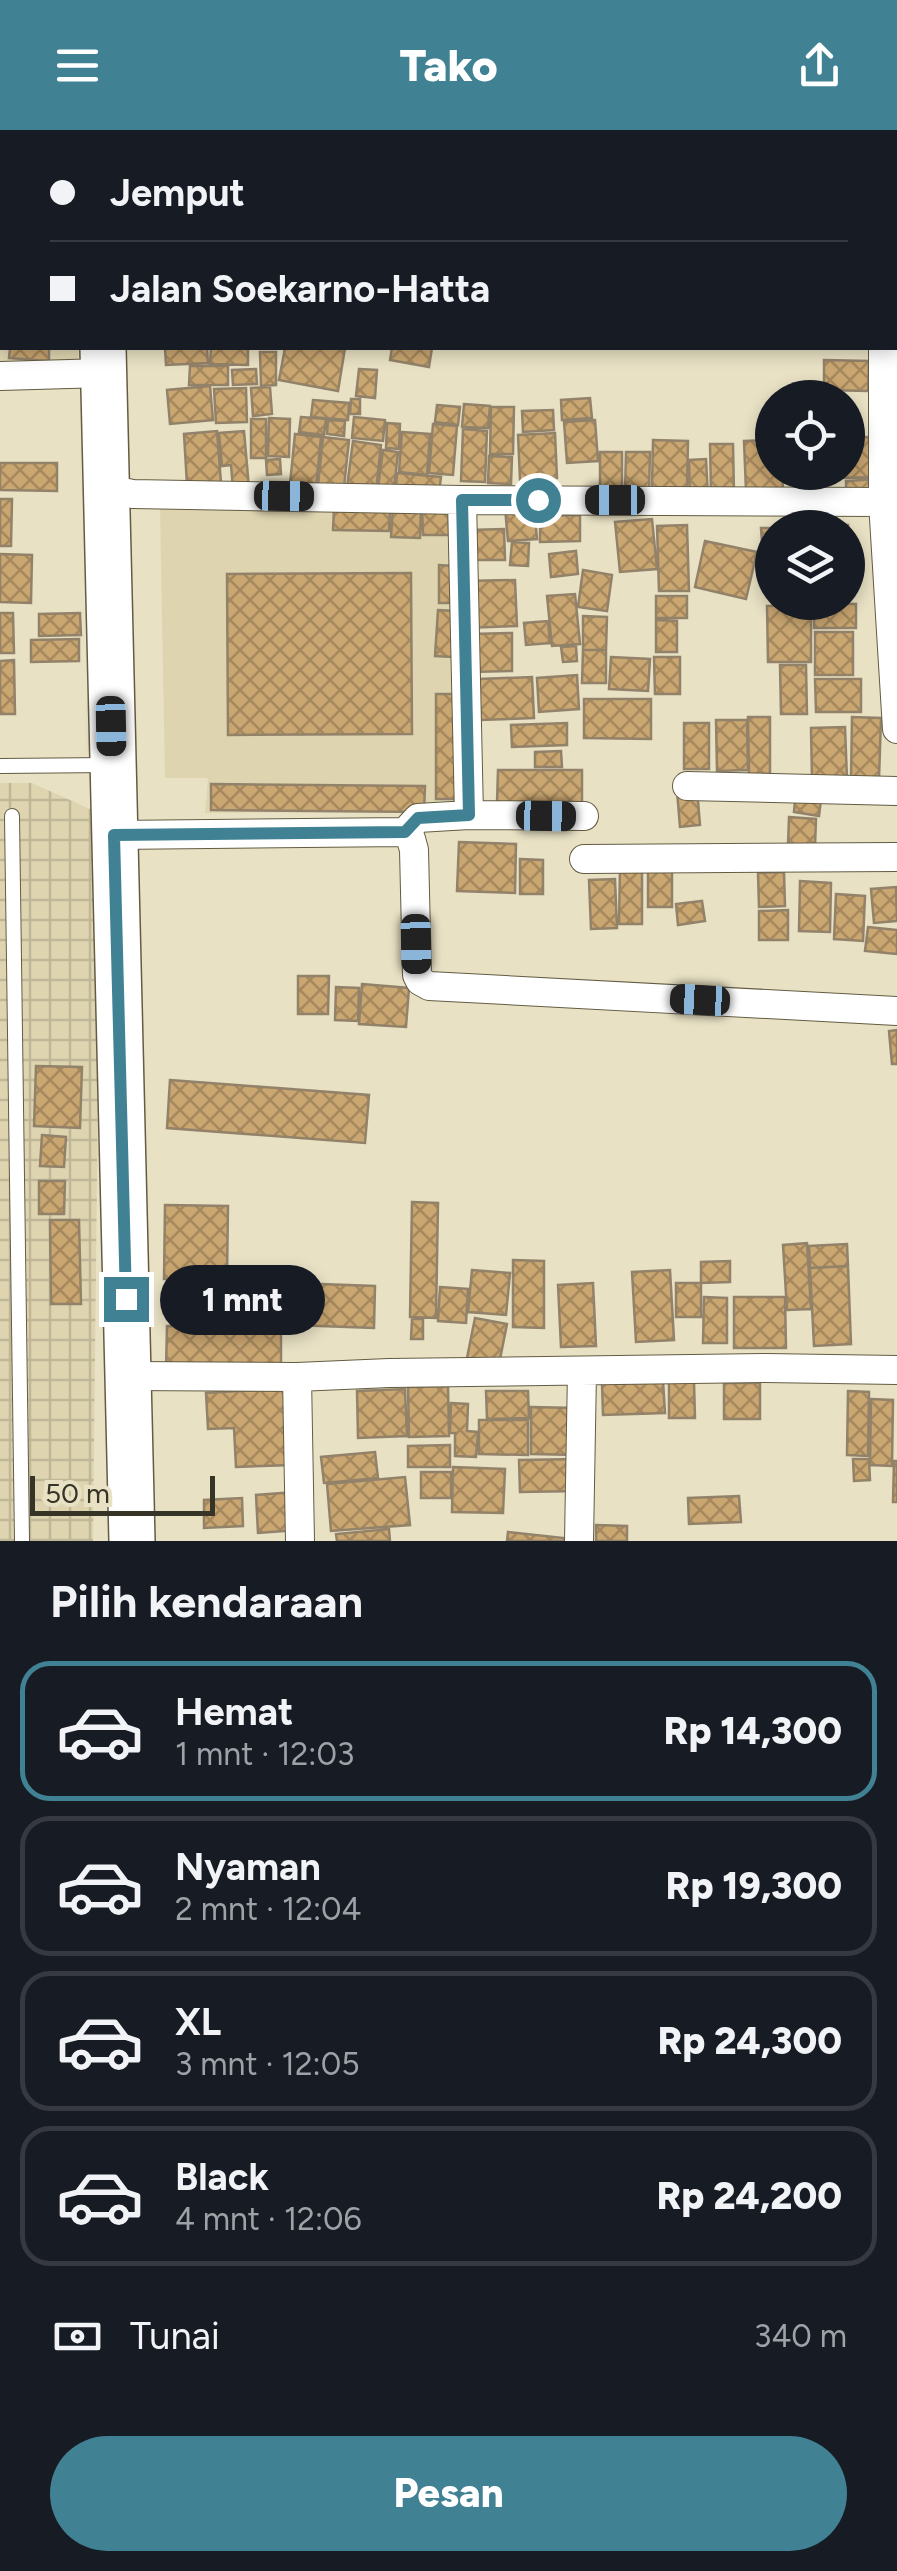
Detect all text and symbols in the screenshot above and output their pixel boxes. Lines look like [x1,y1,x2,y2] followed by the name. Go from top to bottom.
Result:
[50,38,105,93] icon: menu
[399,38,498,92] text: Tako
[792,38,847,93] icon: share
[110,170,245,216] text: Jemput
[110,266,490,312] text: Jalan Soekarno-Hatta
[755,380,865,620] map controls
[755,380,865,490] button: locate
[516,478,561,523] route start
[254,480,314,512] car
[585,485,645,515] car
[755,510,865,620] button: layers
[95,696,127,756] car
[516,800,576,832] car
[400,914,432,974] car
[669,983,731,1017] car
[161,1264,326,1334] callout: 1 mnt
[104,1277,149,1322] route end
[202,1281,283,1319] text: 1 mnt
[30,1471,215,1516] scale bar
[45,1476,110,1510] text: 50 m
[50,1574,363,1628] text: Pilih kendaraan
[55,1686,145,1776] icon: car
[175,1689,293,1735] text: Hemat
[664,1708,842,1754] text: Rp 14,300
[175,1735,354,1773] text: 1 mnt · 12:03
[55,1841,145,1931] icon: car
[175,1844,321,1890] text: Nyaman
[666,1863,842,1909] text: Rp 19,300
[175,1890,362,1928] text: 2 mnt · 12:04
[55,1996,145,2086] icon: car
[175,1999,221,2045] text: XL
[657,2018,842,2064] text: Rp 24,300
[175,2045,360,2083] text: 3 mnt · 12:05
[55,2151,145,2241] icon: car
[175,2154,269,2200] text: Black
[656,2173,842,2219] text: Rp 24,200
[175,2200,362,2238] text: 4 mnt · 12:06
[50,2309,105,2364] icon: cash
[130,2313,220,2359] text: Tunai
[754,2317,847,2355] text: 340 m
[50,2436,847,2551] button: Pesan

